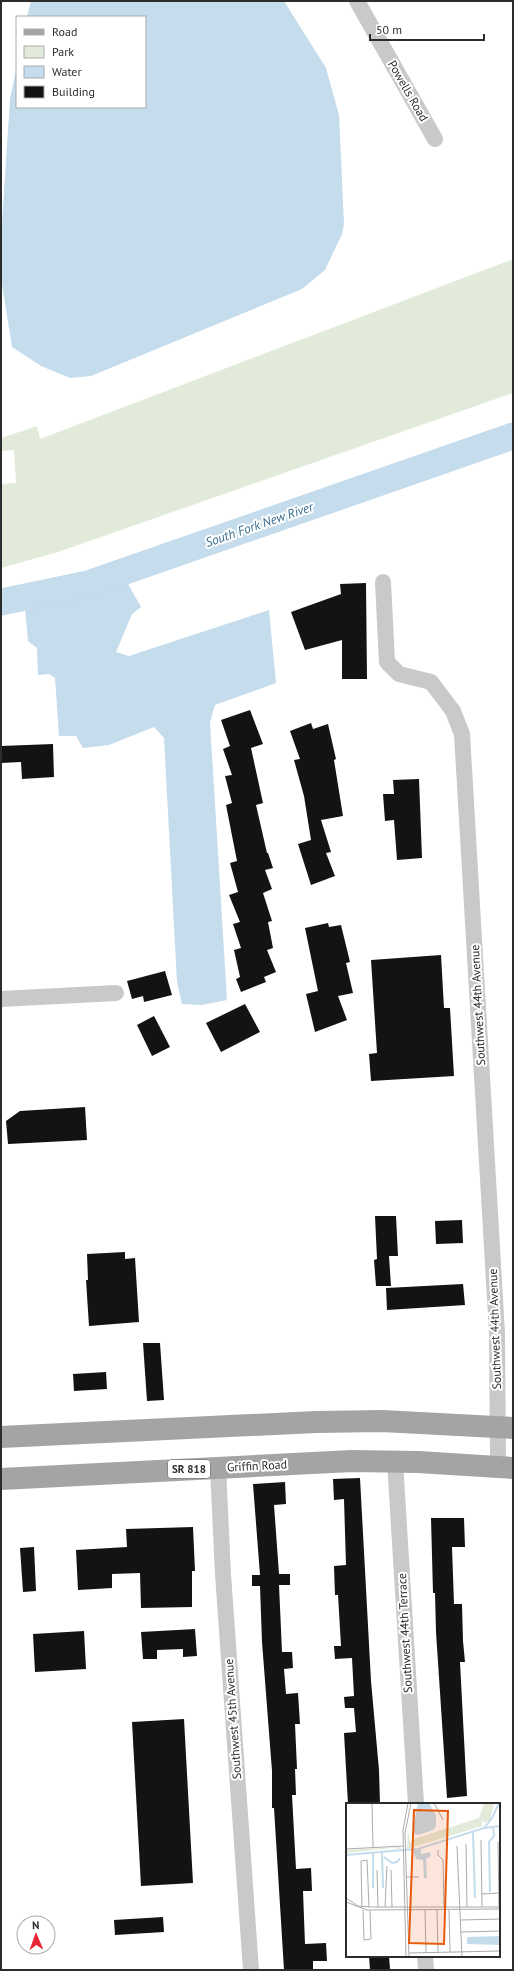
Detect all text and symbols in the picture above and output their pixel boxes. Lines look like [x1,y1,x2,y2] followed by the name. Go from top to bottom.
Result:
[16,16,146,108] legend
[370,16,484,42] scale bar
[376,22,402,37] text: 50 m
[52,24,77,39] text: Road
[52,44,74,59] text: Park
[385,58,432,124] street label: Powells Road
[52,64,82,79] text: Water
[52,84,95,99] text: Building
[203,498,316,551] water label: South Fork New River
[467,944,488,1066] street label: Southwest 44th Avenue
[485,1268,504,1390] street label: Southwest 44th Avenue
[227,1456,287,1475] street label: Griffin Road
[168,1460,210,1478] road number: SR 818
[394,1573,415,1693] street label: Southwest 44th Terrace
[221,1658,244,1780] street label: Southwest 45th Avenue
[346,1803,500,1957] inset map
[16,1915,56,1955] north arrow
[32,1918,40,1932] text: N

